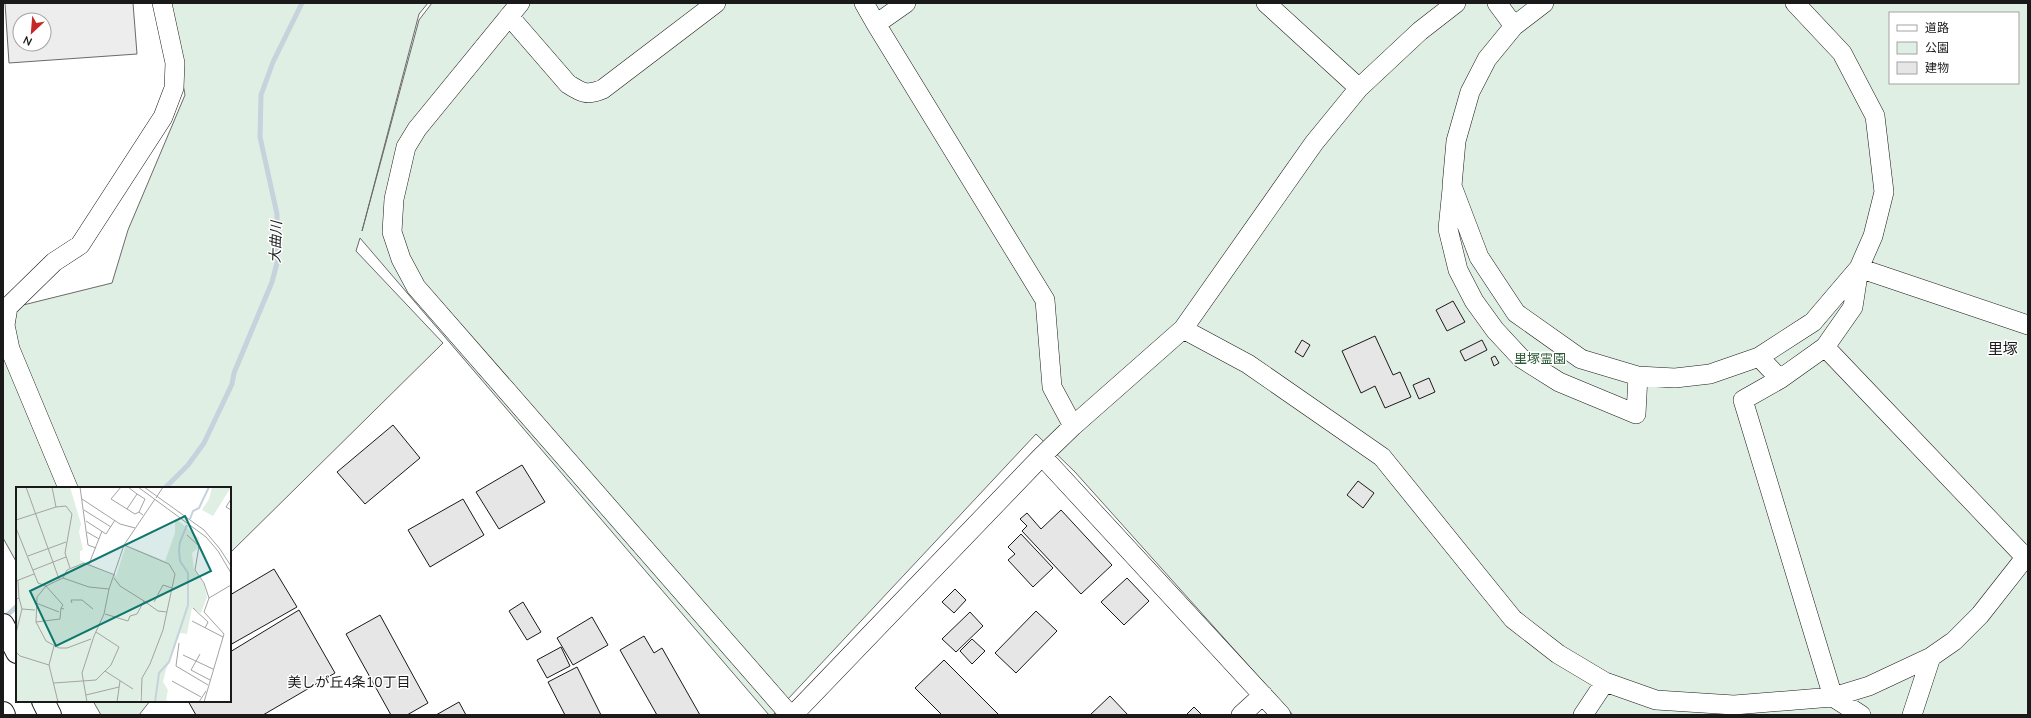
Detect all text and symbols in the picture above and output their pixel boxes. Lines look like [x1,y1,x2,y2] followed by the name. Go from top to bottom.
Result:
[12,12,52,52] north arrow
[1889,12,2019,84] legend
[1925,20,1949,36] text: 道路
[21,32,35,49] text: N
[1925,40,1949,56] text: 公園
[1925,60,1949,76] text: 建物
[266,219,286,263] water label: 大曲川
[1988,339,2018,359] district label: 里塚
[1514,350,1566,368] park label: 里塚霊園
[16,487,231,702] inset map
[287,673,411,692] district label: 美しが丘4条10丁目

